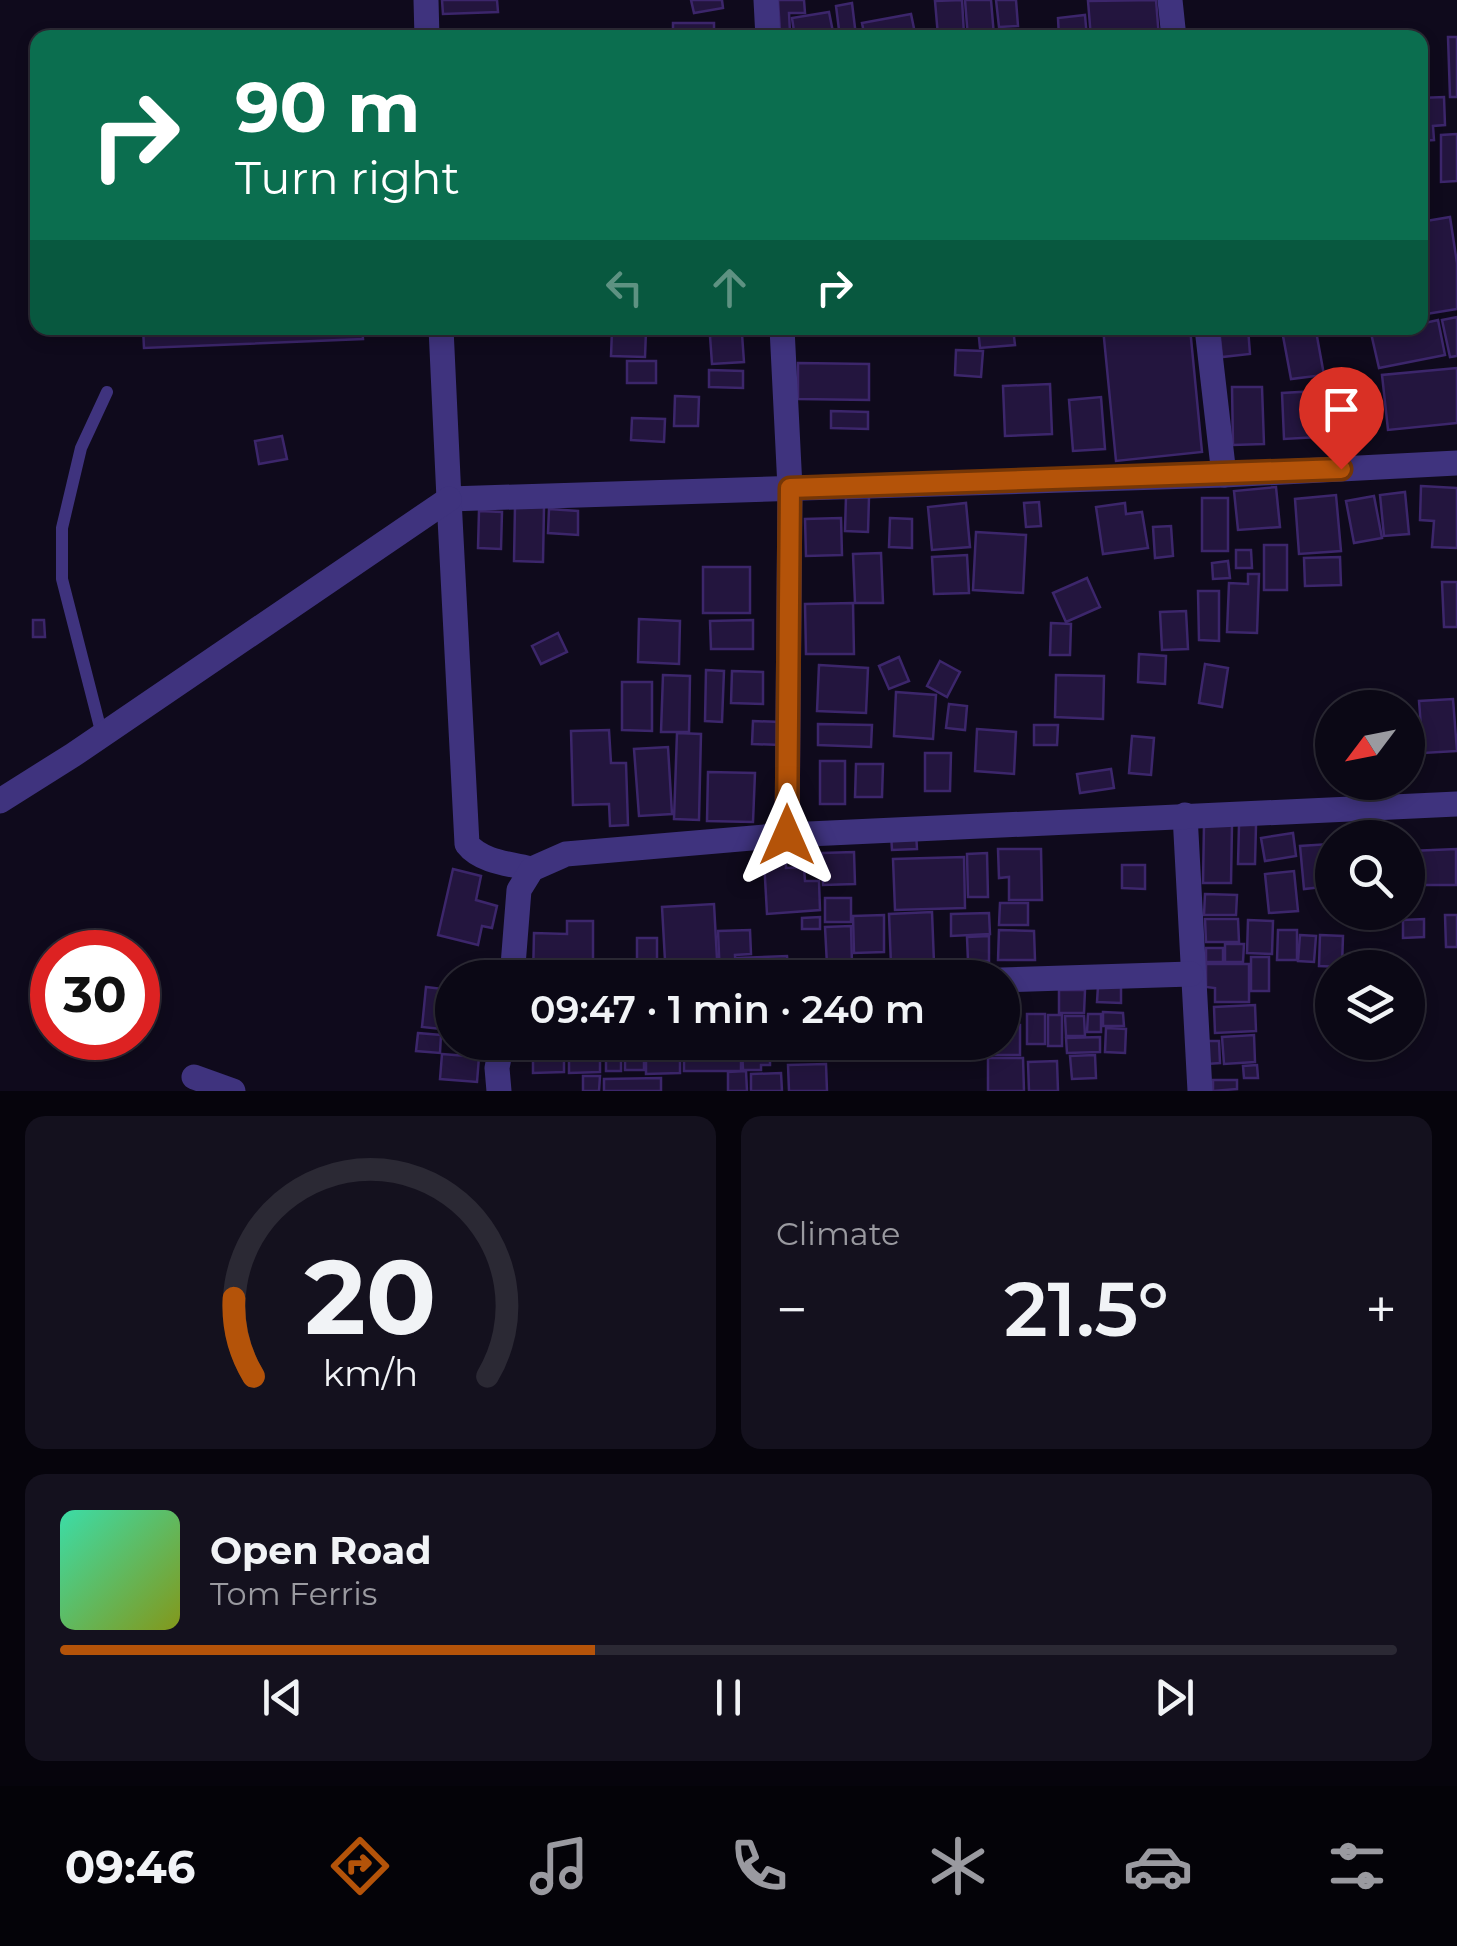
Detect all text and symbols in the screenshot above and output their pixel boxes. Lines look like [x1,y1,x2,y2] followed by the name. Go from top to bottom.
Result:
[235,64,420,150] text: 90 m
[70,70,200,200] icon: right
[235,150,460,205] text: Turn right
[597,260,652,315] icon: left
[702,260,757,315] icon: ahead
[807,260,862,315] icon: right
[1299,367,1384,470] pin
[1314,382,1369,437] icon: arrive
[1315,690,1425,800] north arrow
[1315,690,1425,1060] map controls
[735,783,839,887] position arrow
[1315,820,1425,930] button: search
[30,930,160,1060] speed limit sign: 30
[1315,950,1425,1060] button: layers
[530,986,925,1033] text: 09:47 · 1 min · 240 m
[776,1214,900,1253] text: Climate
[305,1233,436,1360] text: 20
[1004,1263,1169,1355] text: 21.5°
[776,1276,808,1343] text: −
[1365,1276,1397,1343] text: +
[323,1351,418,1395] text: km/h
[210,1527,432,1574] text: Open Road
[210,1574,377,1613] text: Tom Ferris
[255,1670,310,1725] icon: previous
[701,1670,756,1725] icon: pause
[1147,1670,1202,1725] icon: next
[325,1831,395,1901] icon: directions
[524,1831,594,1901] icon: music
[724,1831,794,1901] icon: phone
[923,1831,993,1901] icon: climate
[1123,1831,1193,1901] icon: car
[1322,1831,1392,1901] icon: filters
[65,1839,195,1894] text: 09:46

